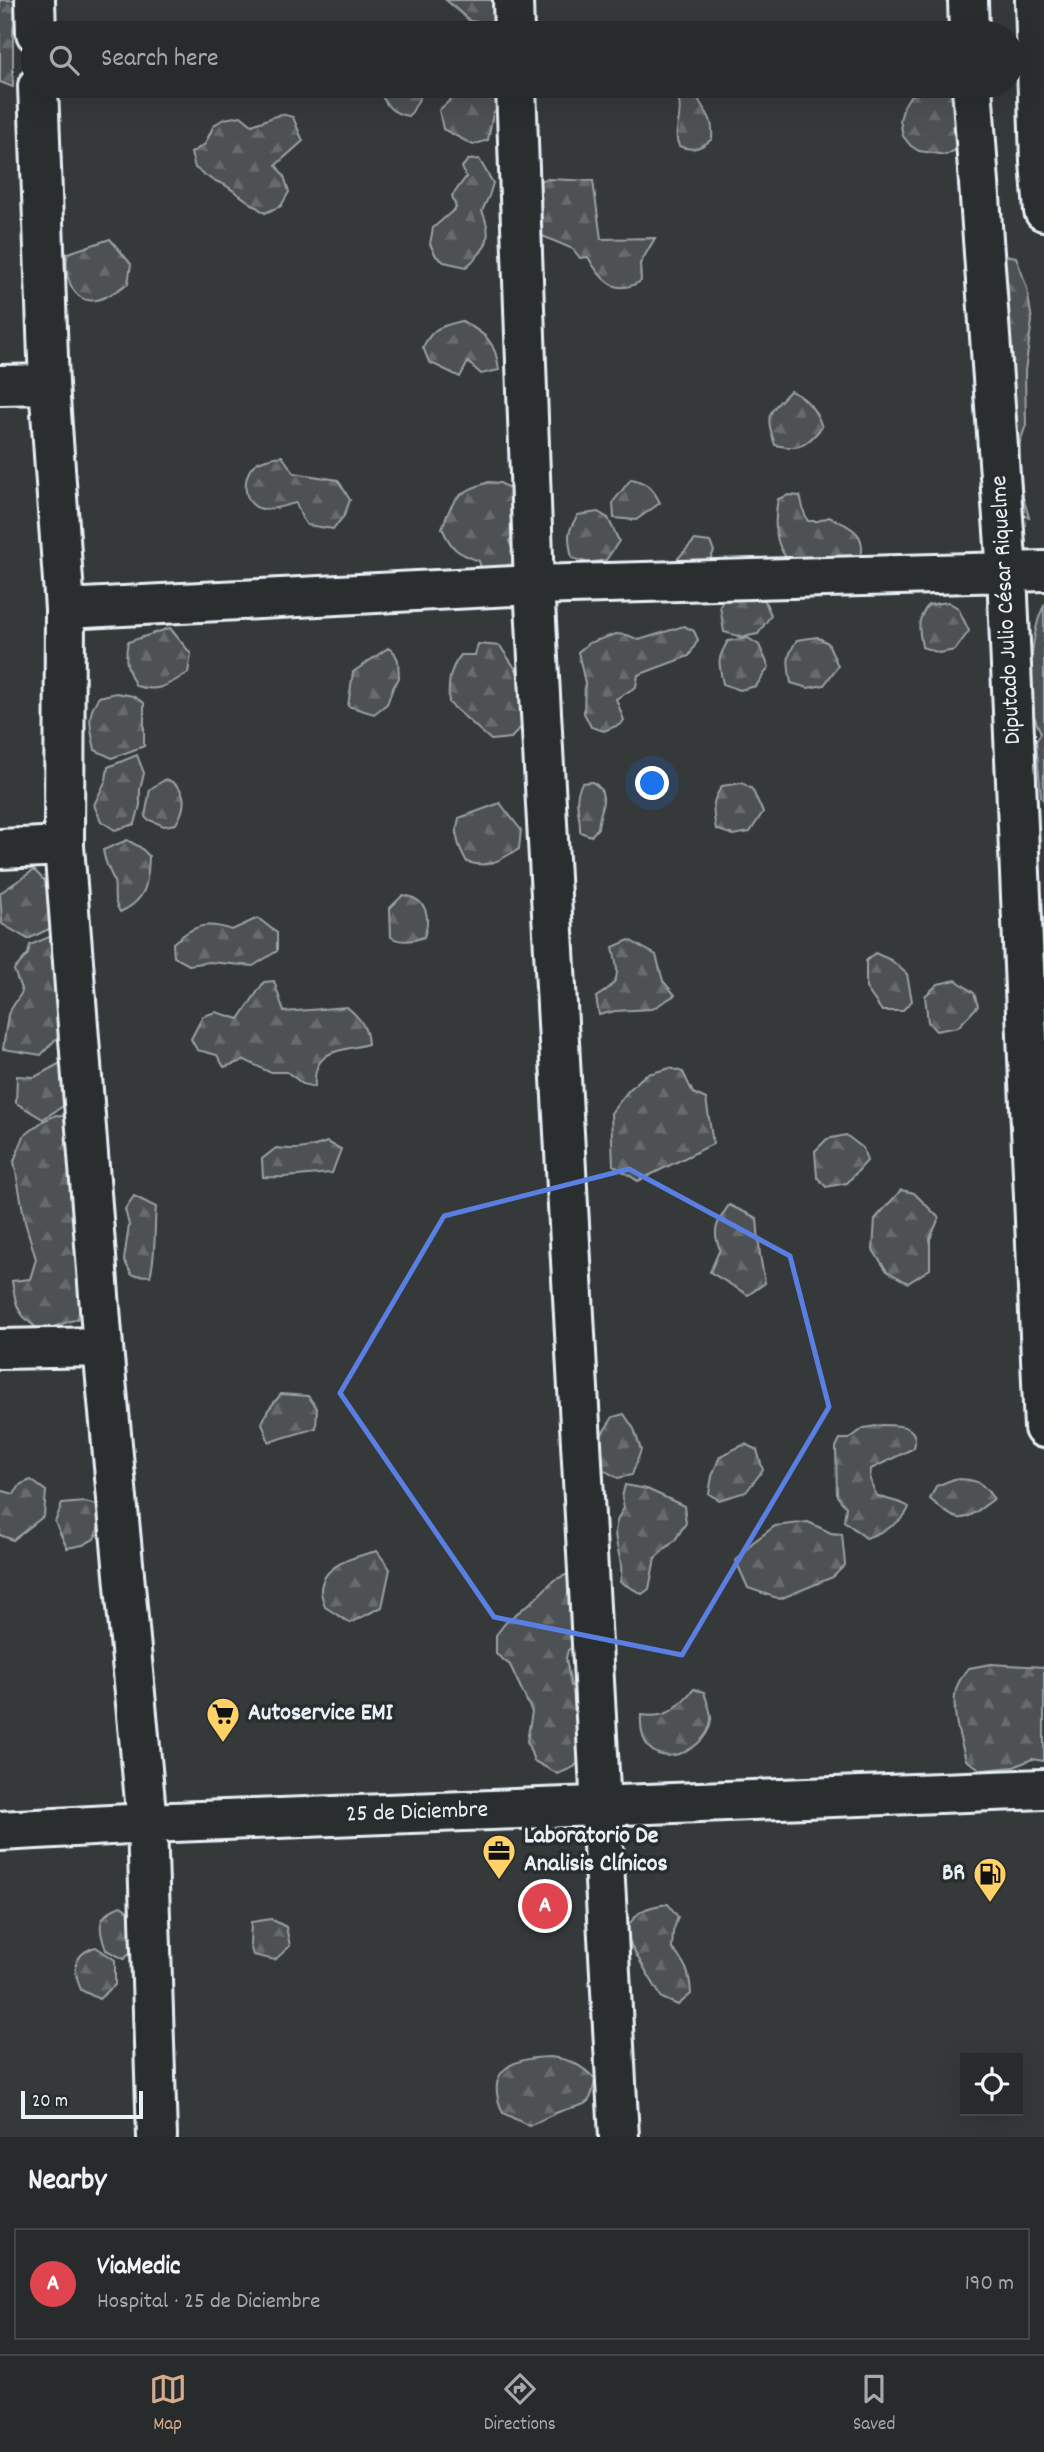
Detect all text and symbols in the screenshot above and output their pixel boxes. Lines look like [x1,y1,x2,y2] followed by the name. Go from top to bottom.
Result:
[21,21,1023,98] search box
[45,41,83,79] icon: search
[101,41,219,78] text: Search here
[983,475,1031,745] street label: Diputado Julio César Riquelme
[635,766,669,800] your location
[204,1695,242,1744] supermarket icon: Autoservice EMI
[248,1697,394,1731] place label: Autoservice EMI
[345,1794,489,1832] street label: 25 de Diciembre
[524,1820,668,1882] place label: Laboratorio De Analisis Clínicos
[480,1832,518,1881] office icon: Laboratorio De Analisis Clínicos
[971,1855,1009,1904] fuel station icon: BR
[942,1857,965,1891] place label: BR
[522,1880,568,1932] pin: A
[960,2053,1023,2116] map controls
[960,2053,1023,2116] button: locate
[21,2088,144,2120] scale bar
[32,2089,68,2116] text: 20 m
[28,2161,106,2204] text: Nearby
[97,2249,181,2286] text: ViaMedic
[47,2268,59,2301] text: A
[965,2268,1014,2301] text: 190 m
[97,2286,320,2319] text: Hospital · 25 de Diciembre
[149,2370,187,2439] tab: Map
[484,2370,556,2439] tab: Directions
[853,2370,895,2439] tab: Saved

